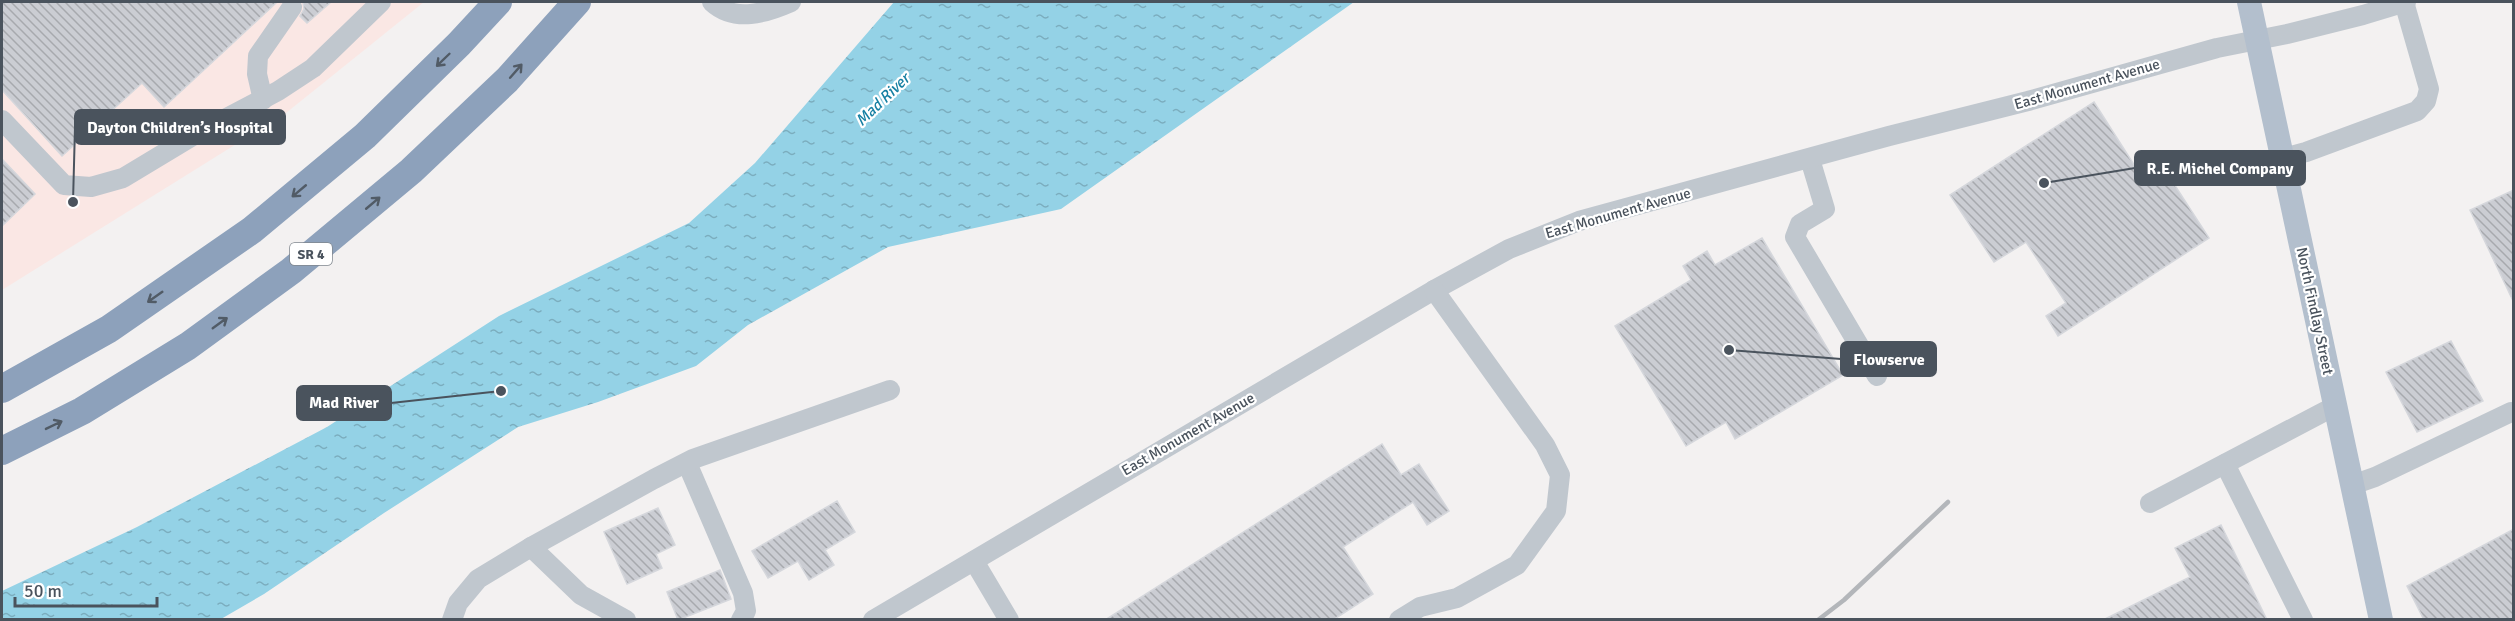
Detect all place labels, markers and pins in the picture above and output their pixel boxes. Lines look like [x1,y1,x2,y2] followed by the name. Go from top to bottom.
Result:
[75,110,285,144] callout: Dayton Children’s Hospital
[2135,151,2305,185] callout: R.E. Michel Company
[1841,342,1936,376] callout: Flowserve
[297,386,391,420] callout: Mad River

